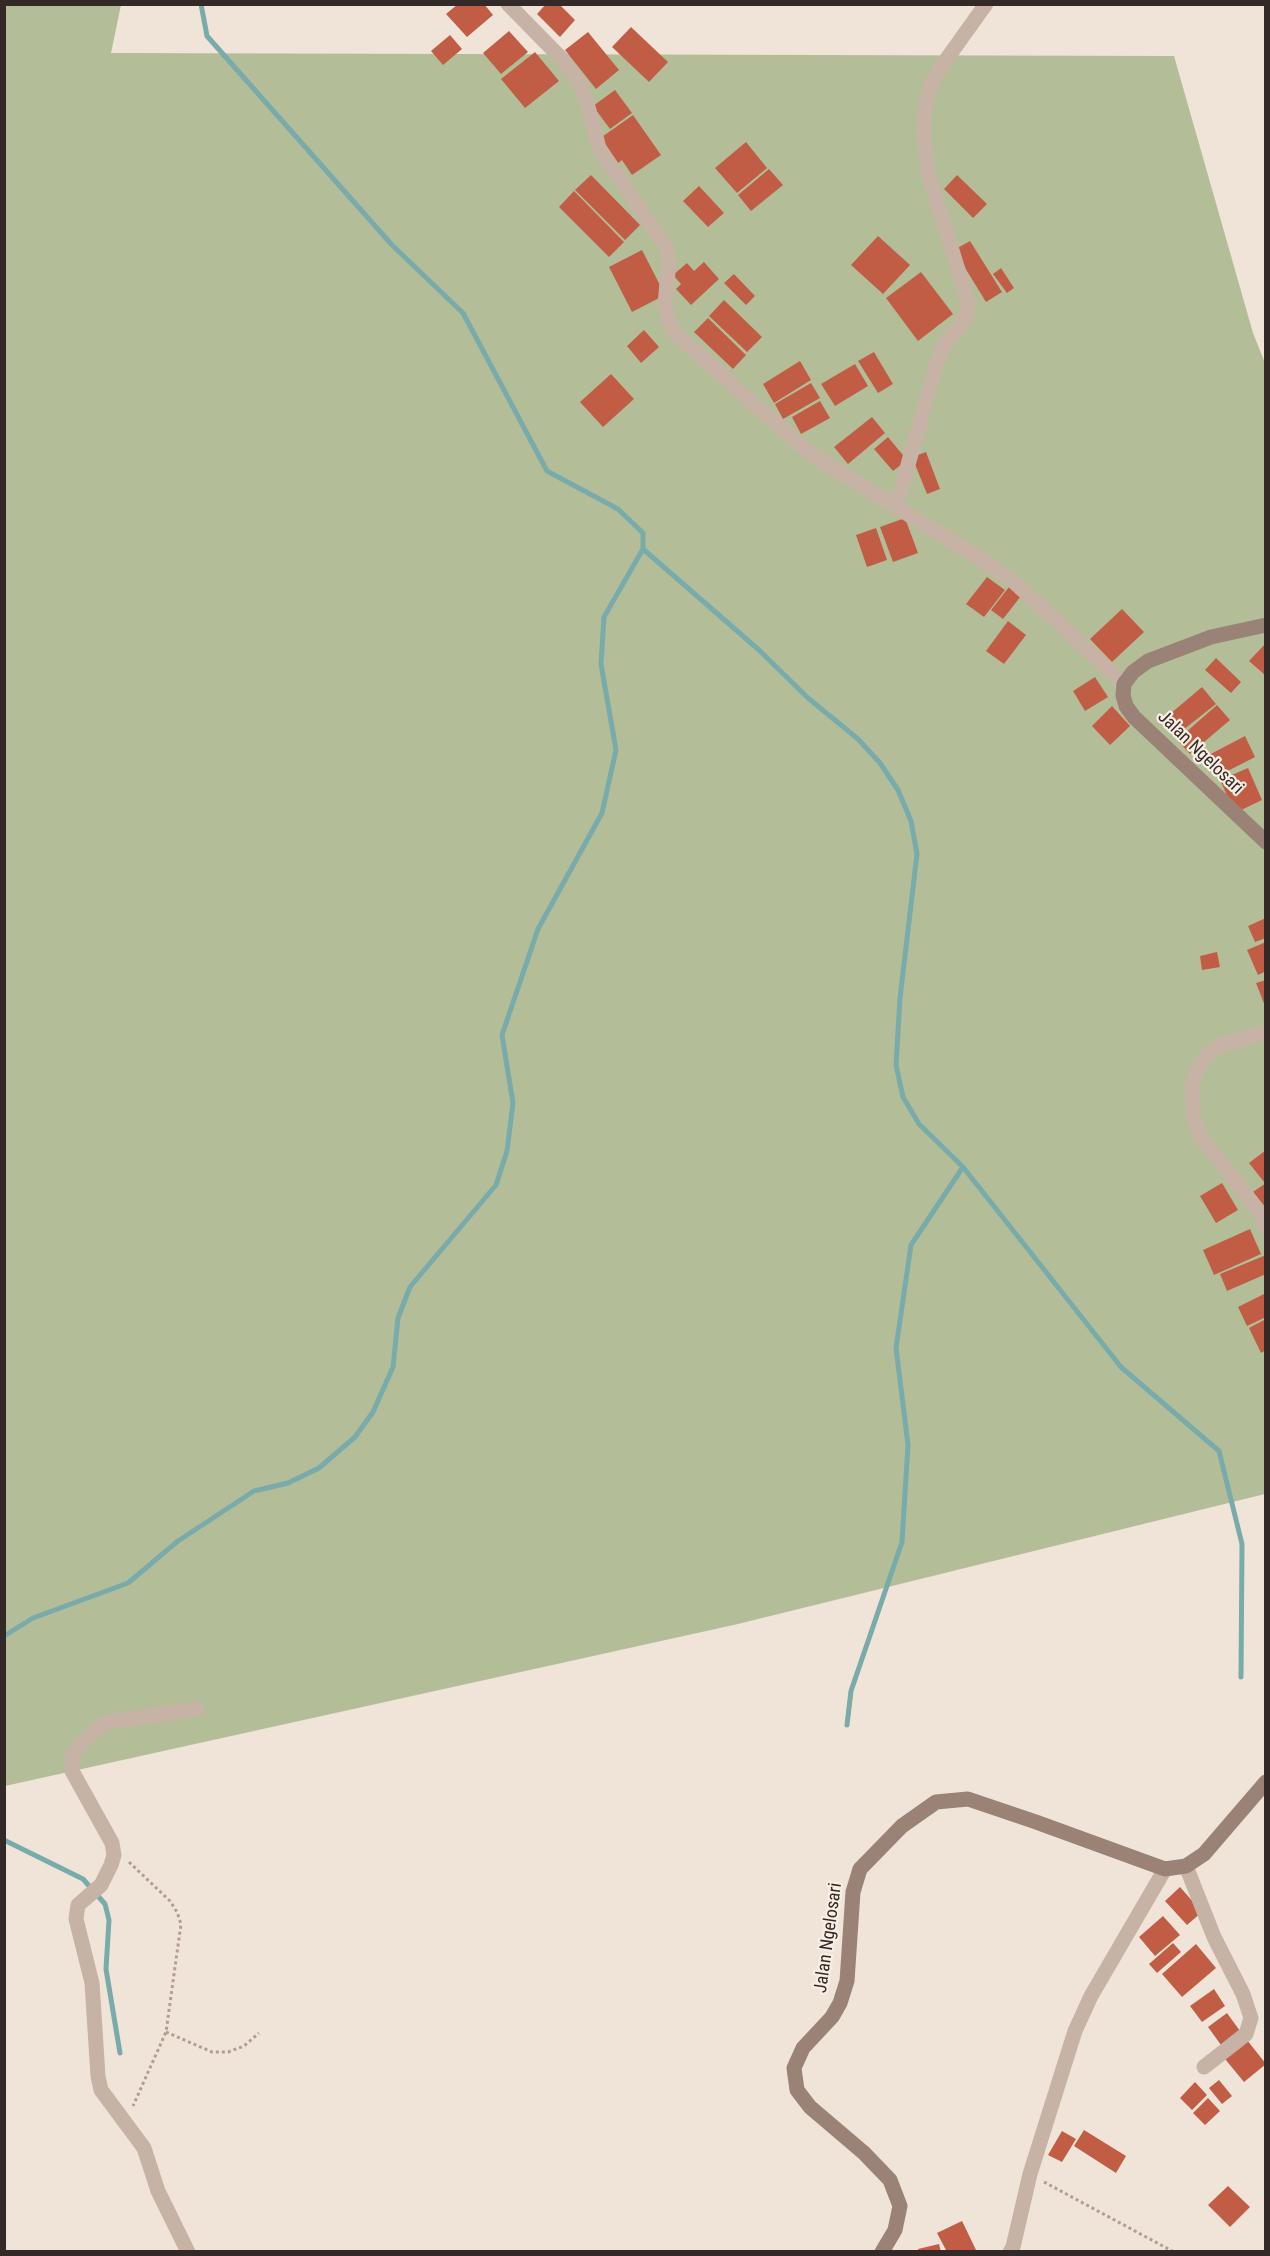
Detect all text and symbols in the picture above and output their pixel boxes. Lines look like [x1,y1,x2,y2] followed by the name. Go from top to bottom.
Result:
[1153,707,1247,799] street label: Jalan Ngelosari
[811,1882,847,1994] street label: Jalan Ngelosari

